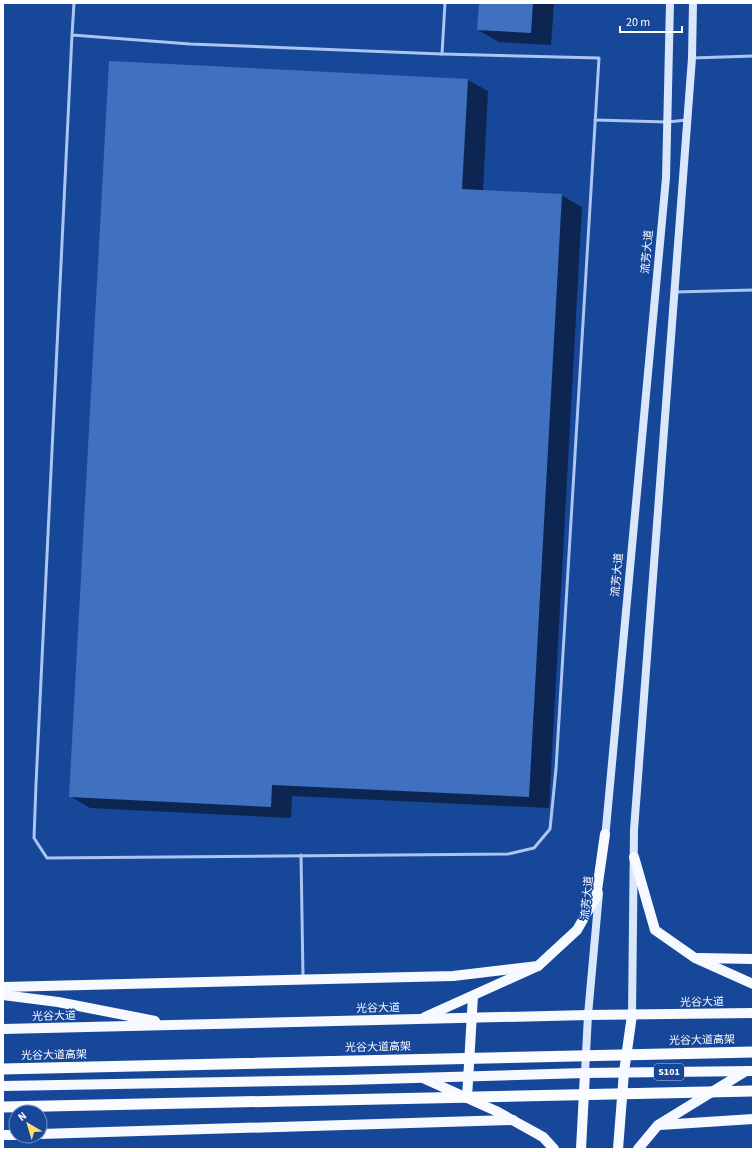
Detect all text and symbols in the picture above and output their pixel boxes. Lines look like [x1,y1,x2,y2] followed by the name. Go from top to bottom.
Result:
[620,8,682,34] scale bar
[626,14,650,31] text: 20 m
[638,229,656,275] street label: 流芳大道
[608,552,626,598] street label: 流芳大道
[578,875,596,921] street label: 流芳大道
[680,994,724,1010] street label: 光谷大道
[356,1000,400,1016] street label: 光谷大道
[32,1008,76,1024] street label: 光谷大道
[669,1032,735,1048] street label: 光谷大道高架
[345,1039,411,1055] street label: 光谷大道高架
[21,1047,87,1063] street label: 光谷大道高架
[654,1064,684,1080] road number: S101
[8,1104,48,1144] north arrow
[15,1108,30,1125] text: N

